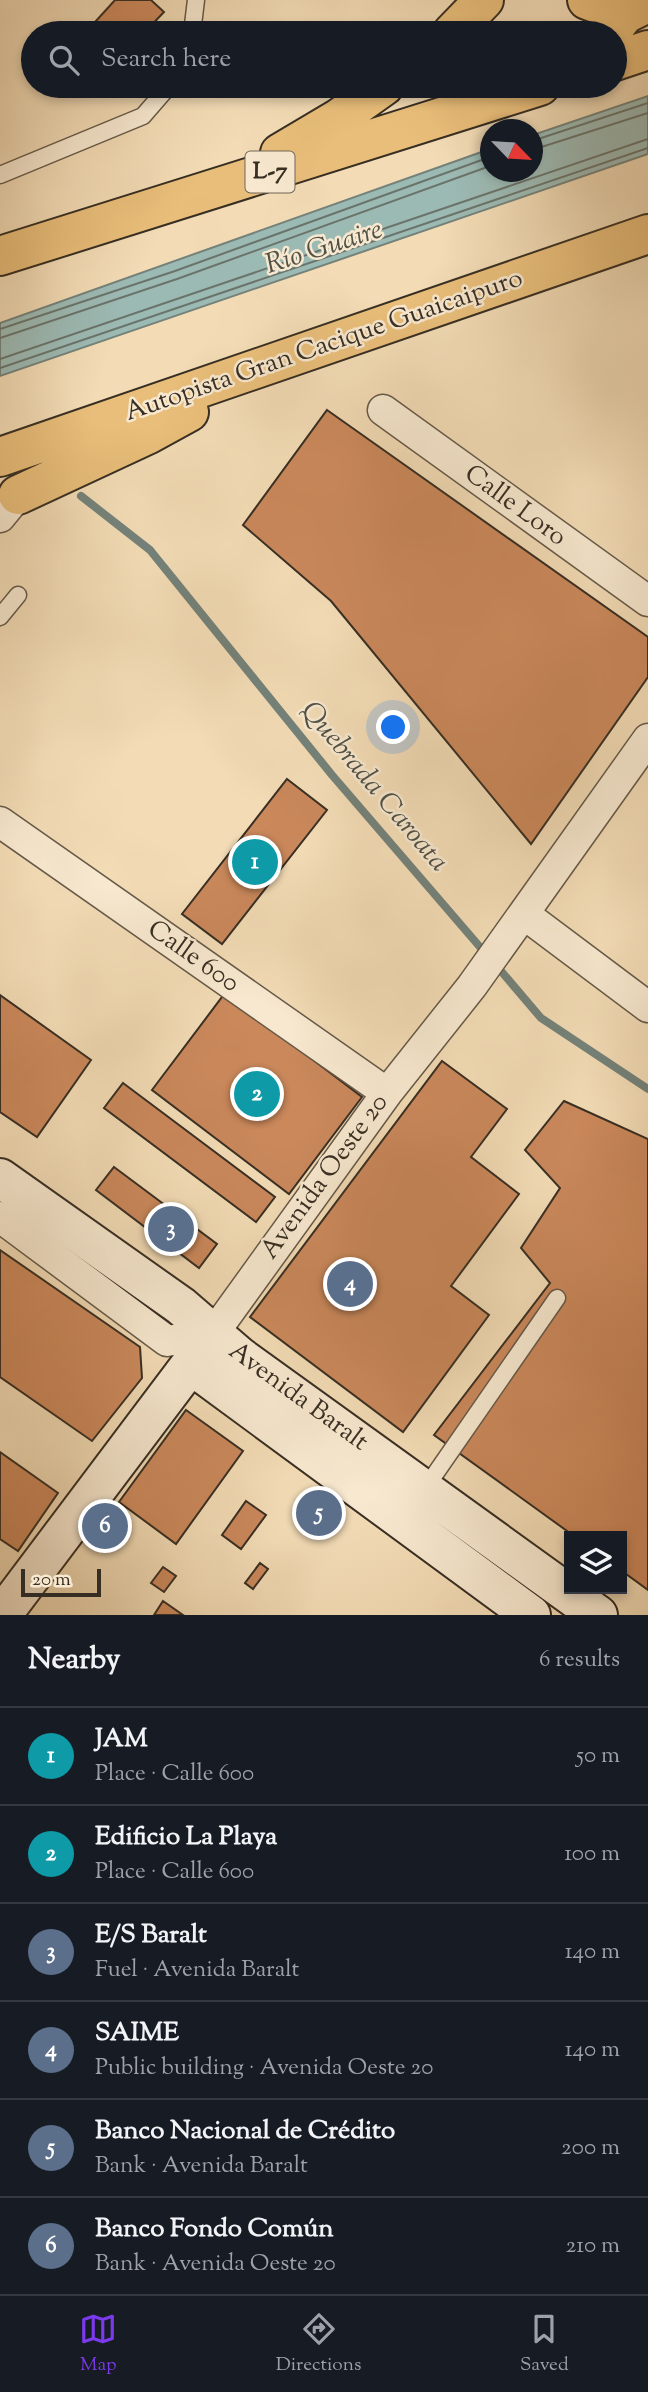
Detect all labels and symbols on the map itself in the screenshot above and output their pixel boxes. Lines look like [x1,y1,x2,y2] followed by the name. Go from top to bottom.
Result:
[480,119,543,182] north arrow
[246,152,294,192] road number: L-7
[260,210,388,286] water label: Río Guaire
[120,260,528,432] street label: Autopista Gran Cacique Guaicaipuro
[456,456,574,556] street label: Calle Loro
[291,693,457,881] water label: Quebrada Caroata
[376,710,410,744] your location
[232,836,278,888] pin: 1
[139,912,247,1002] street label: Calle 600
[234,1068,280,1120] pin: 2
[255,1088,395,1266] street label: Avenida Oeste 20
[148,1203,194,1255] pin: 3
[327,1258,373,1310] pin: 4
[220,1333,376,1461] street label: Avenida Baralt
[296,1487,342,1539] pin: 5
[82,1500,128,1552] pin: 6
[21,1566,102,1598] scale bar

